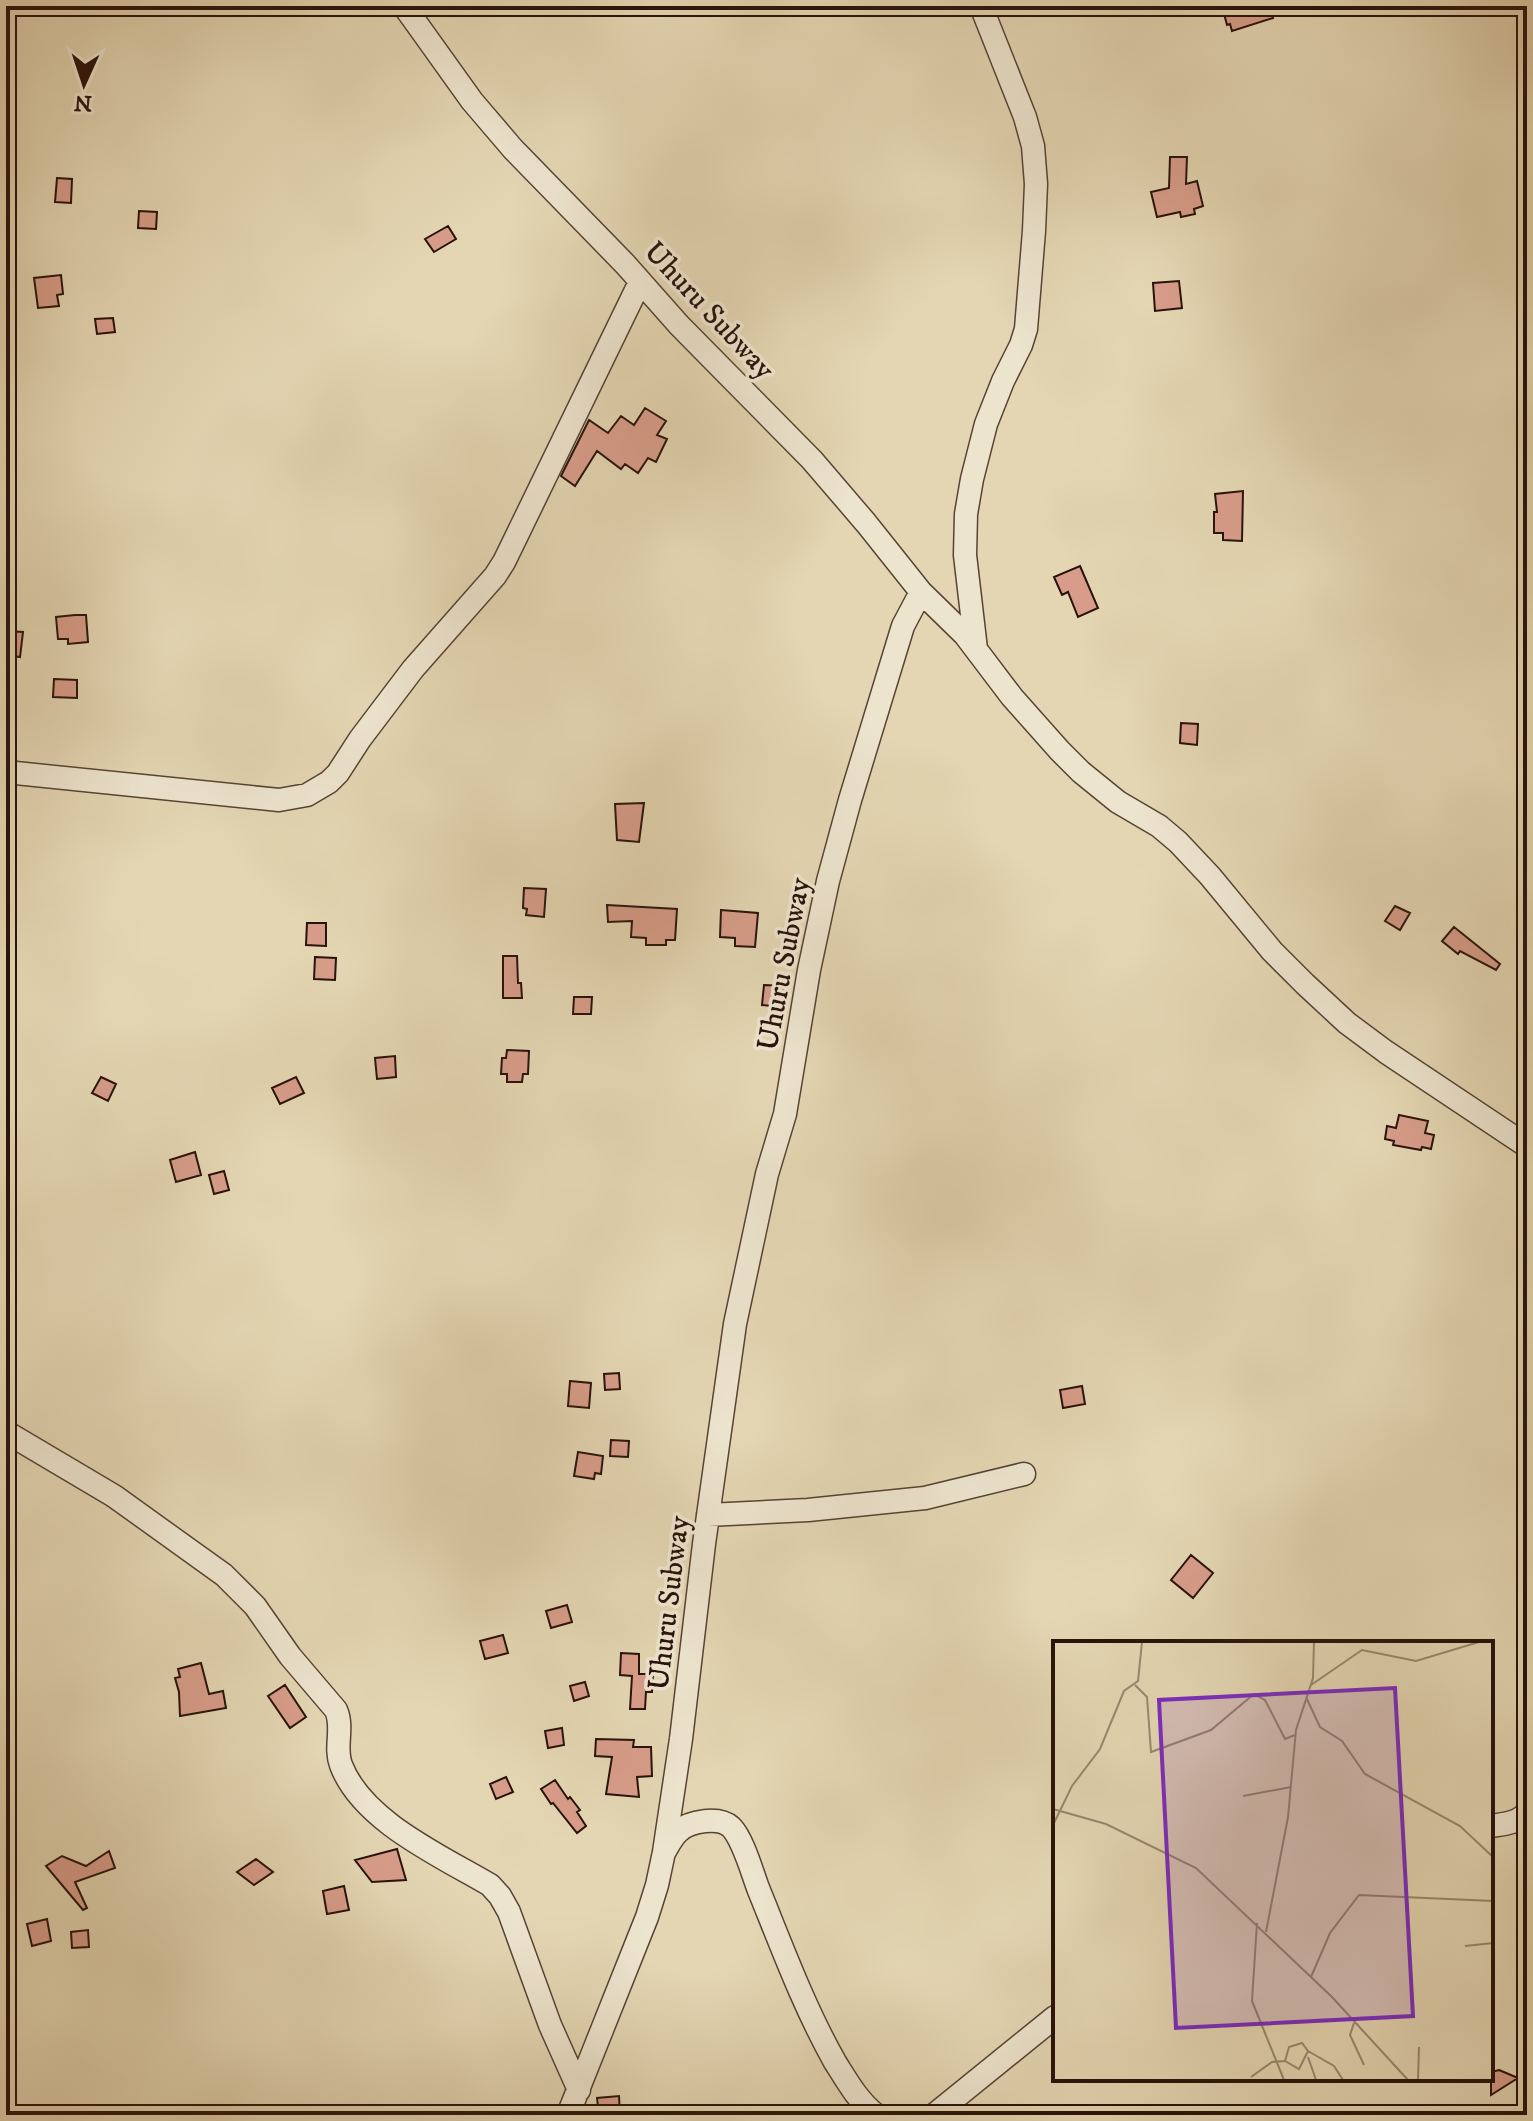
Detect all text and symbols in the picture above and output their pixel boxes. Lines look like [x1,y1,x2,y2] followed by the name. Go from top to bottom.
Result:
[44,44,124,124] north arrow
[73,89,93,116] text: N
[636,234,783,388] street label: Uhuru Subway
[750,874,820,1054] street label: Uhuru Subway
[640,1513,699,1693] street label: Uhuru Subway
[1053,1641,1493,2081] inset map

